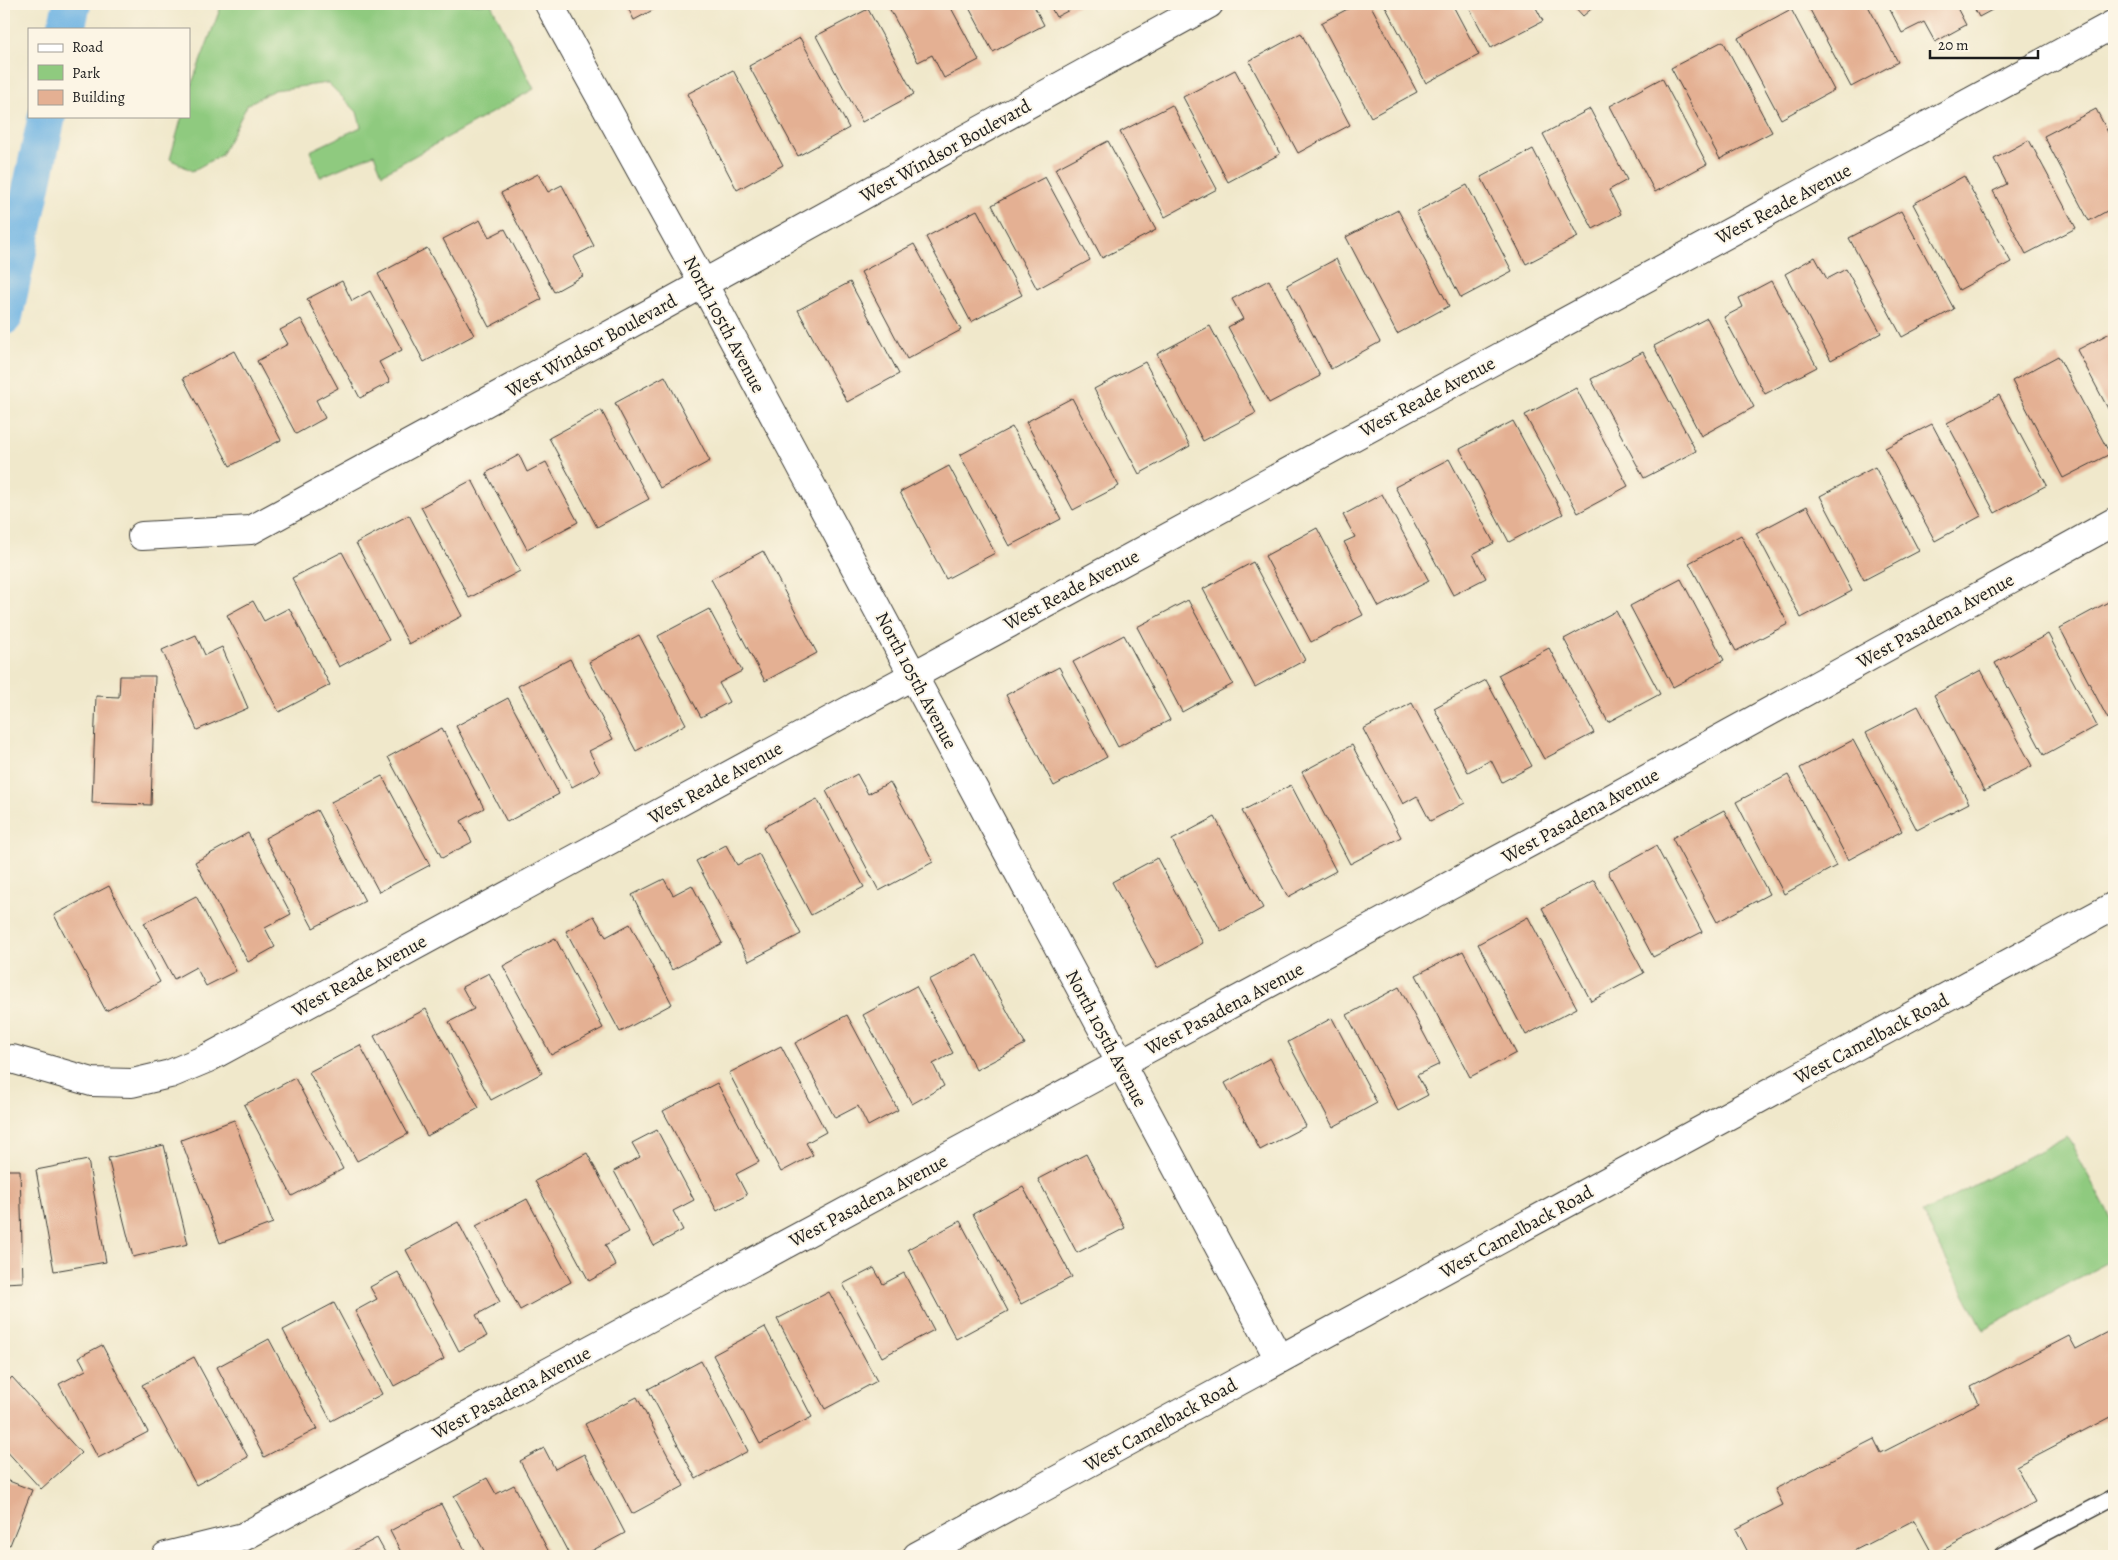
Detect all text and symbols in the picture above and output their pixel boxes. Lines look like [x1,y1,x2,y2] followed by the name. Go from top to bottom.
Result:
[28,28,190,118] legend
[1930,28,2038,60] scale bar
[1938,35,1969,55] text: 20 m
[72,37,104,57] text: Road
[72,63,101,83] text: Park
[72,87,125,107] text: Building
[854,93,1036,209] street label: West Windsor Boulevard
[1710,157,1856,251] street label: West Reade Avenue
[677,251,771,398] street label: North 105th Avenue
[500,288,682,404] street label: West Windsor Boulevard
[1354,350,1500,444] street label: West Reade Avenue
[998,543,1144,637] street label: West Reade Avenue
[1851,567,2019,675] street label: West Pasadena Avenue
[869,607,963,754] street label: North 105th Avenue
[643,735,787,831] street label: West Reade Avenue
[1496,762,1664,870] street label: West Pasadena Avenue
[287,928,431,1024] street label: West Reade Avenue
[1140,956,1308,1062] street label: West Pasadena Avenue
[1059,965,1153,1112] street label: North 105th Avenue
[1789,987,1954,1091] street label: West Camelback Road
[784,1148,952,1254] street label: West Pasadena Avenue
[1434,1179,1598,1285] street label: West Camelback Road
[427,1340,595,1446] street label: West Pasadena Avenue
[1078,1372,1242,1478] street label: West Camelback Road

